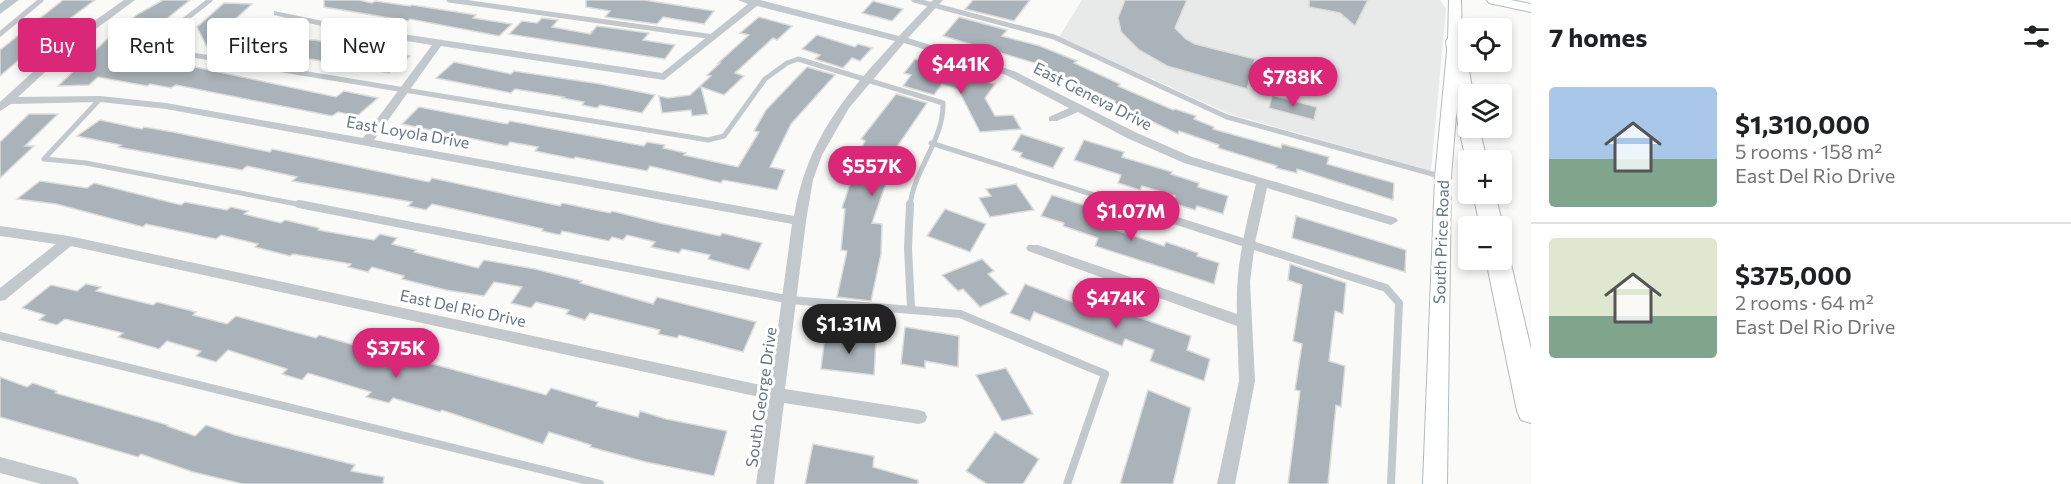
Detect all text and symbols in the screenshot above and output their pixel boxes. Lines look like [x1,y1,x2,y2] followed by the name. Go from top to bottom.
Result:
[18,18,96,72] chip: Buy
[108,18,195,72] chip: Rent
[207,18,309,72] chip: Filters
[321,18,407,72] chip: New
[1458,18,1512,270] map controls
[1458,18,1512,72] button: locate
[2020,20,2053,53] icon: filters
[1549,21,1647,52] text: 7 homes
[919,44,1003,95] pin: $441K
[932,51,990,75] text: $441K
[1031,57,1156,134] street label: East Geneva Drive
[1251,57,1335,108] pin: $788K
[1262,64,1324,88] text: $788K
[1458,84,1512,138] button: layers
[1735,108,1870,139] text: $1,310,000
[345,111,471,152] street label: East Loyola Drive
[1597,111,1669,183] icon: home
[1735,139,1882,163] text: 5 rooms · 158 m²
[830,146,914,197] pin: $557K
[1458,150,1512,204] button: +
[842,153,902,177] text: $557K
[1735,163,1895,187] text: East Del Rio Drive
[1429,180,1452,304] street label: South Price Road
[1082,191,1180,242] pin: $1.07M
[1097,198,1165,222] text: $1.07M
[1458,216,1512,270] button: −
[1735,259,1852,290] text: $375,000
[1597,262,1669,334] icon: home
[1074,278,1158,329] pin: $474K
[398,285,528,330] street label: East Del Rio Drive
[1086,285,1146,309] text: $474K
[1735,290,1874,314] text: 2 rooms · 64 m²
[800,304,898,355] pin: $1.31M
[816,311,882,335] text: $1.31M
[1735,314,1895,338] text: East Del Rio Drive
[741,326,780,468] street label: South George Drive
[354,328,438,379] pin: $375K
[366,335,426,359] text: $375K

